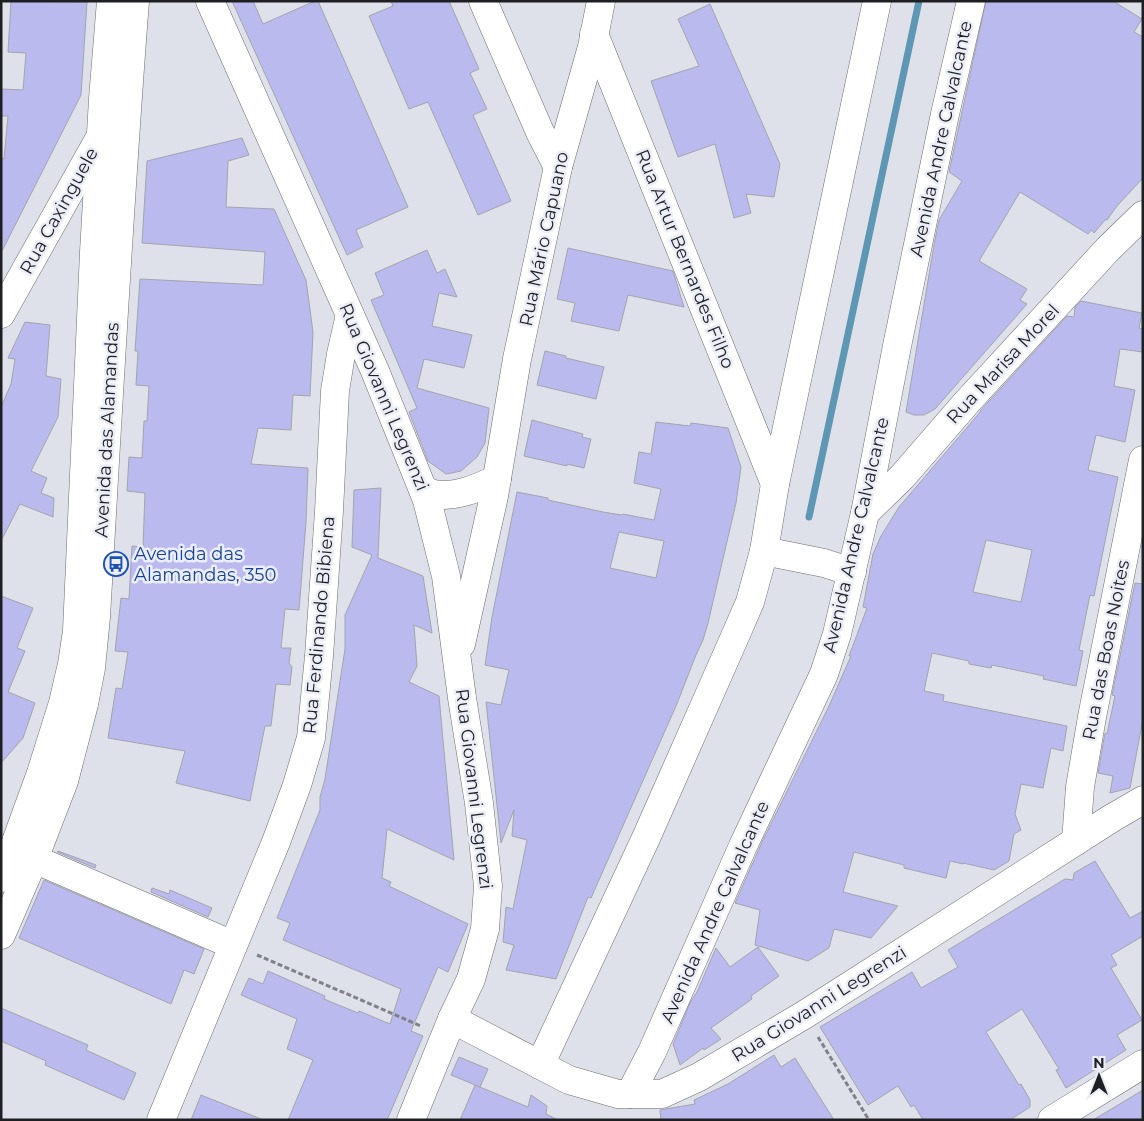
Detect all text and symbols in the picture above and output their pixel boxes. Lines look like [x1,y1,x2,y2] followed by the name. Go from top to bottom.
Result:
[905,19,977,259] street label: Avenida Andre Calvalcante
[15,144,103,278] street label: Rua Caxinguele
[631,146,739,372] street label: Rua Artur Bernardes Filho
[515,150,573,328] street label: Rua Mário Capuano
[334,300,434,494] street label: Rua Giovanni Legrenzi
[942,300,1064,428] street label: Rua Marisa Morel
[90,322,124,538] street label: Avenida das Alamandas
[818,415,894,655] street label: Avenida Andre Calvalcante
[299,515,339,735] street label: Rua Ferdinando Bibiena
[134,543,276,586] place label: Avenida das Alamandas, 350
[103,551,129,577] bus stop icon: Avenida das Alamandas, 350
[1078,558,1134,742] street label: Rua das Boas Noites
[451,687,497,891] street label: Rua Giovanni Legrenzi
[656,797,774,1027] street label: Avenida Andre Calvalcante
[728,941,910,1067] street label: Rua Giovanni Legrenzi
[1074,1051,1124,1101] north arrow
[1093,1054,1105,1072] text: N

